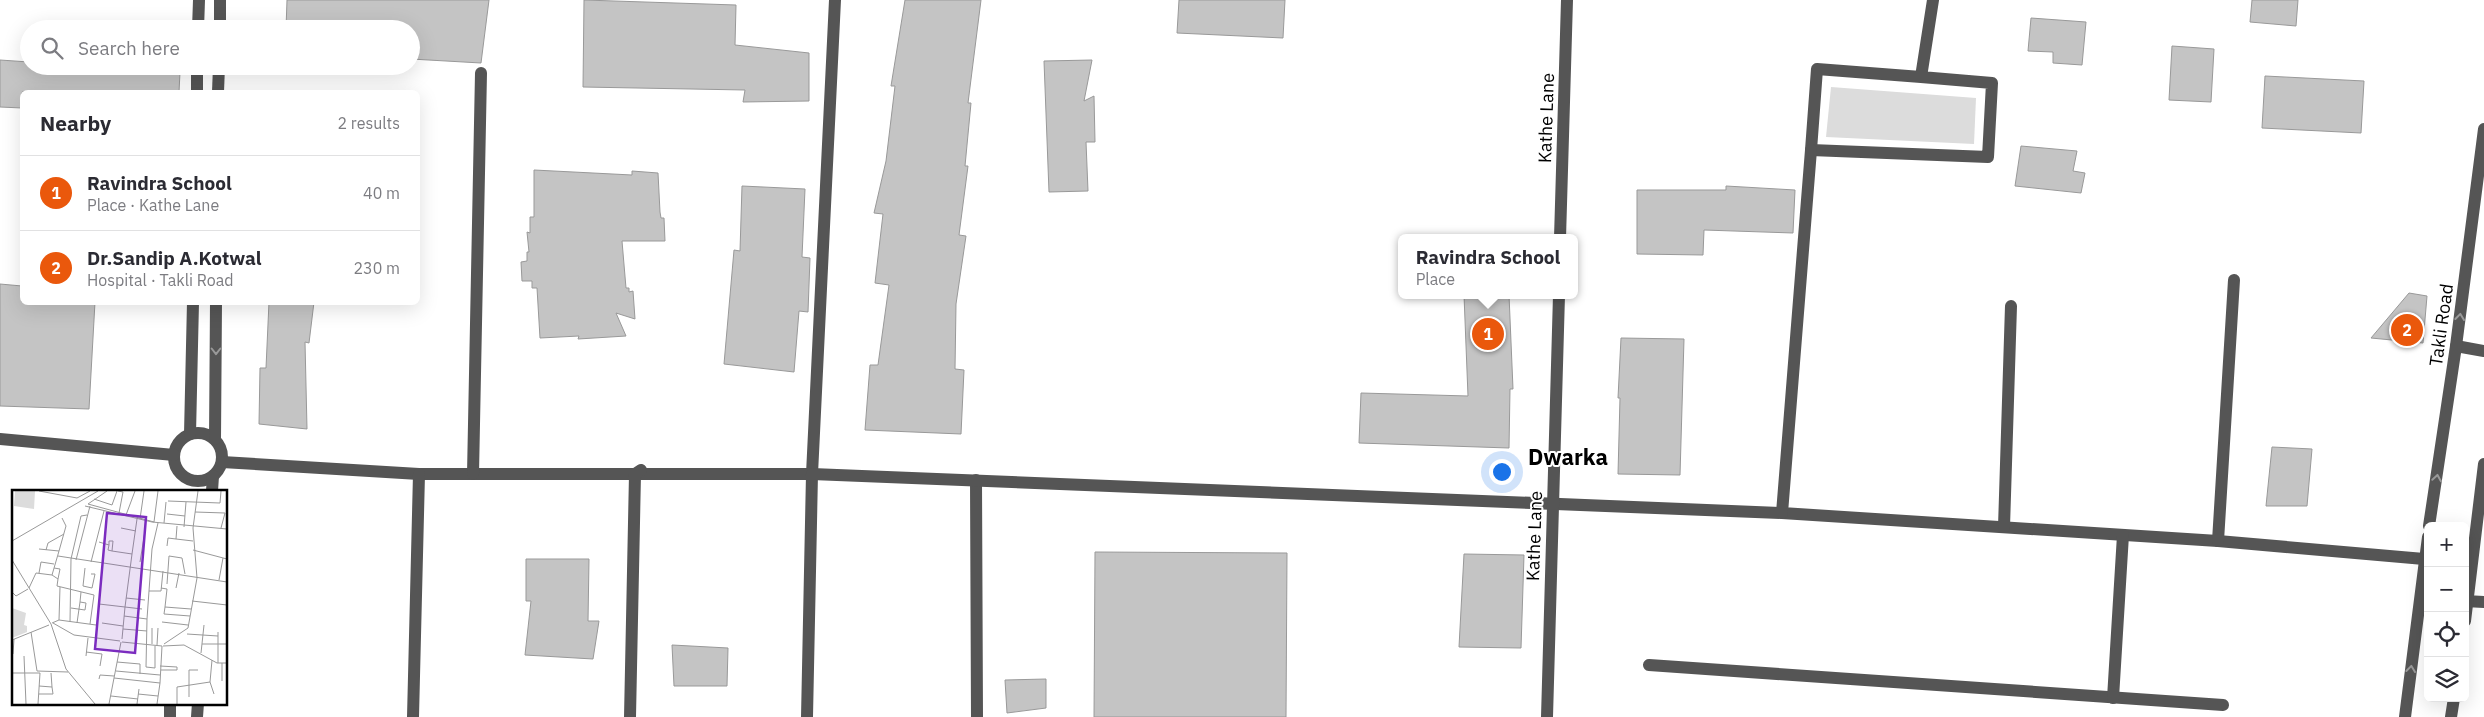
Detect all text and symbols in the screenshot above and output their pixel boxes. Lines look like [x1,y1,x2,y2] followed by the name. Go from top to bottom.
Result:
[20,20,420,75] search box
[38,34,66,62] icon: search
[78,36,180,60] text: Search here
[1533,72,1559,163] street label: Kathe Lane
[40,109,111,137] text: Nearby
[337,113,400,133] text: 2 results
[87,171,232,195] text: Ravindra School
[51,183,61,203] text: 1
[363,183,400,203] text: 40 m
[87,195,219,215] text: Place · Kathe Lane
[1398,234,1578,299] popup
[1416,245,1560,269] text: Ravindra School
[87,246,262,270] text: Dr.Sandip A.Kotwal
[51,258,61,278] text: 2
[353,258,400,278] text: 230 m
[1416,269,1455,289] text: Place
[87,270,234,290] text: Hospital · Takli Road
[2424,282,2458,368] street label: Takli Road
[2391,311,2423,349] pin: 2
[2454,312,2465,320] one-way arrow
[1472,315,1504,353] pin: 1
[211,348,221,355] one-way arrow
[1528,442,1608,471] district label: Dwarka
[1489,459,1515,485] your location
[2431,473,2441,482] one-way arrow
[12,490,228,704] inset map
[1521,490,1547,581] street label: Kathe Lane
[2424,522,2469,702] map controls
[2424,522,2469,567] button: +
[2424,567,2469,612] button: −
[2424,612,2469,657] button: locate
[2424,657,2469,702] button: layers
[2405,664,2416,672] one-way arrow

